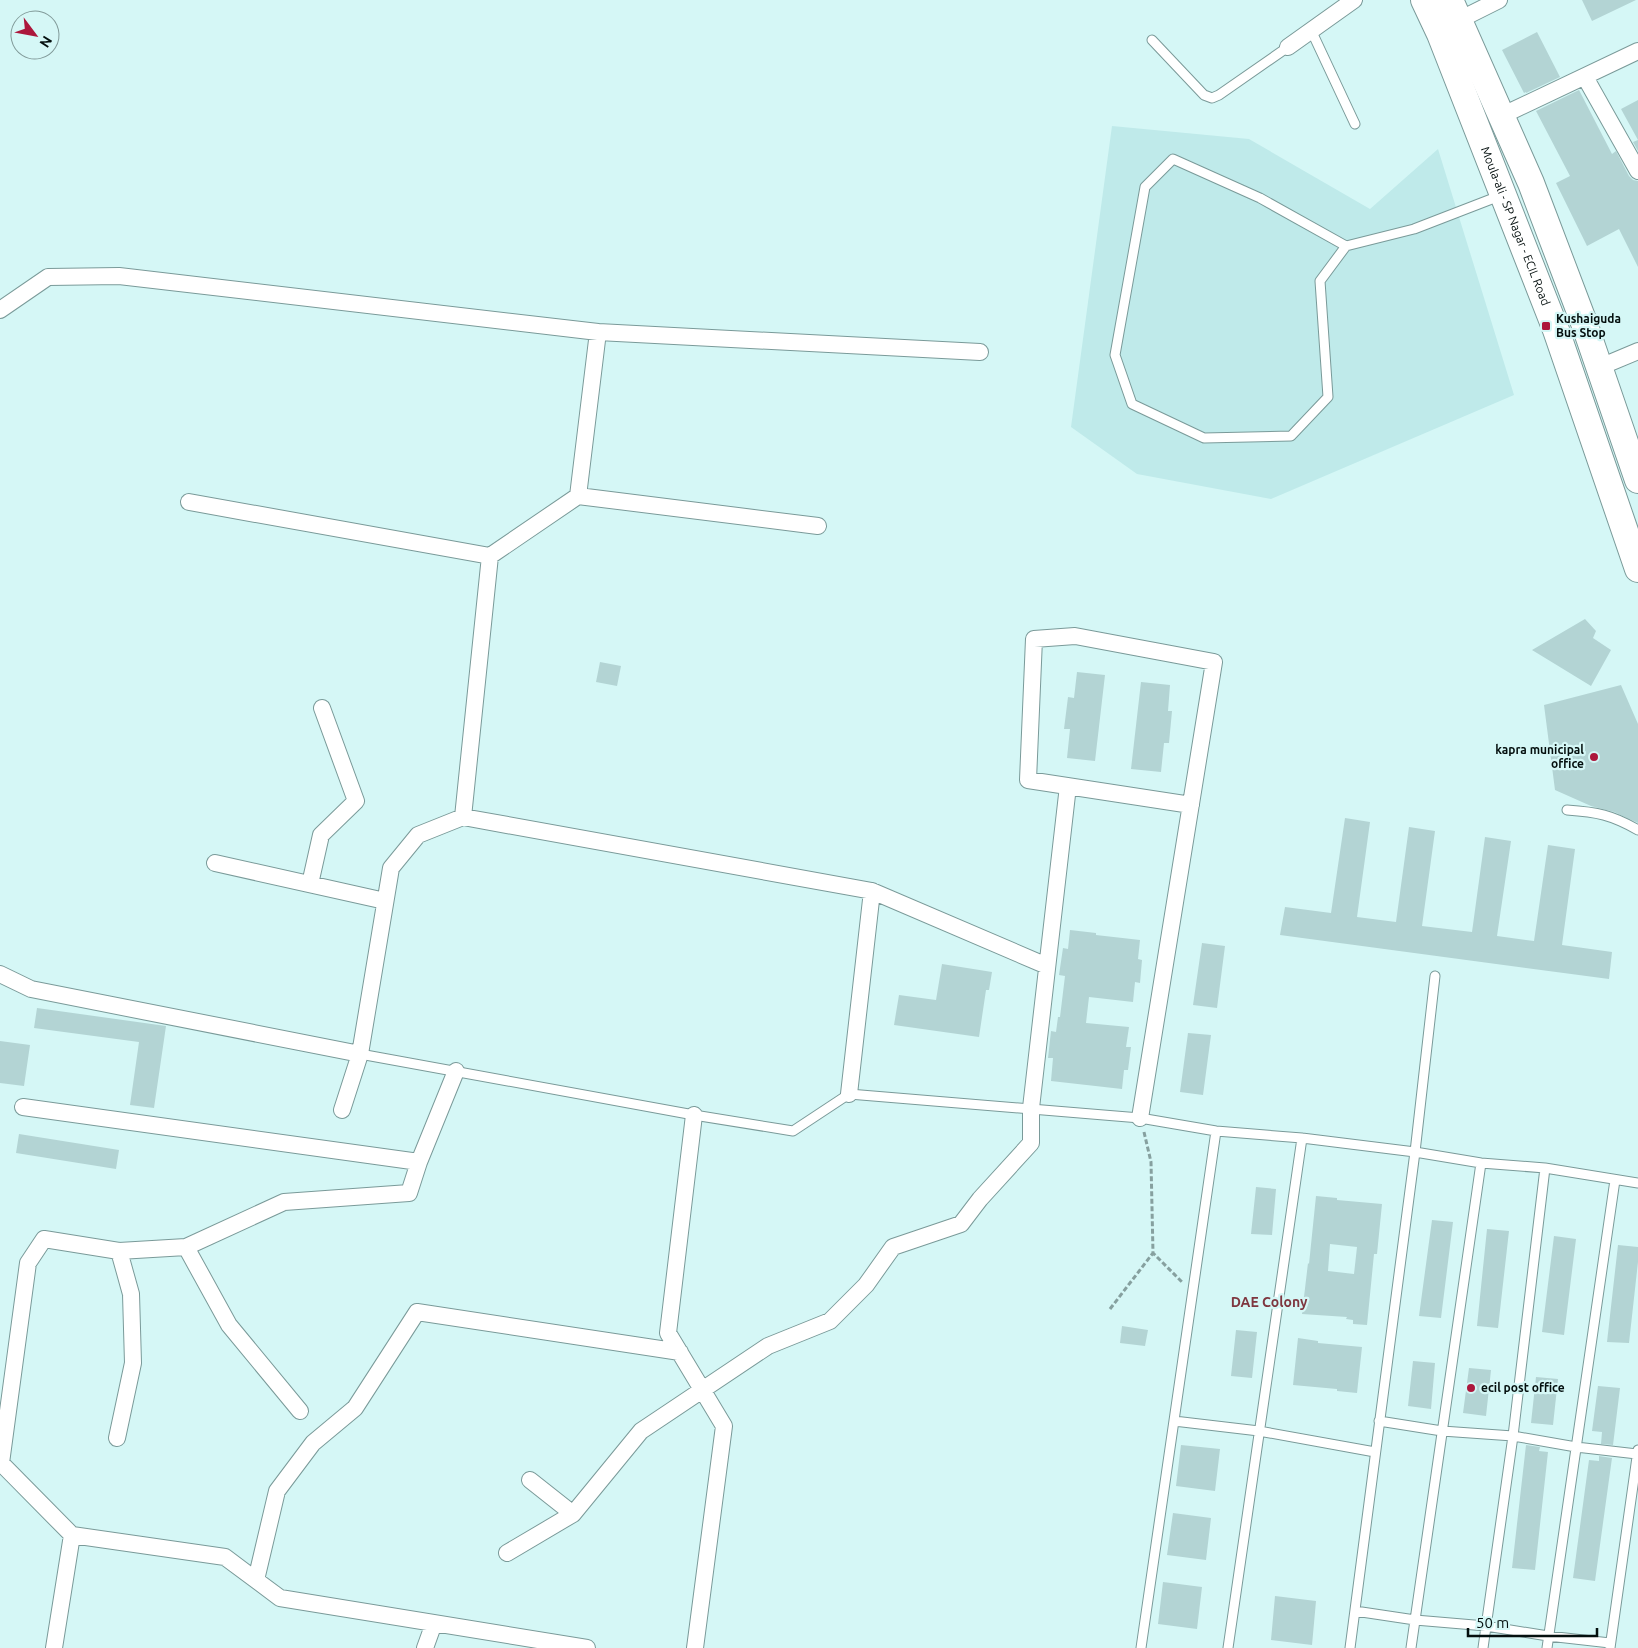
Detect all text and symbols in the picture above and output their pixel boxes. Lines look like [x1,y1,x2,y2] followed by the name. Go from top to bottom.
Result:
[10,10,60,60] north arrow
[36,33,56,51] text: N
[1479,145,1553,307] street label: Moula-ali - SP Nagar - ECIL Road
[1556,312,1621,339] place label: Kushaiguda Bus Stop
[1540,320,1552,332] marker: Kushaiguda Bus Stop
[1495,743,1584,770] place label: kapra municipal office
[1588,751,1600,763] marker: kapra municipal office
[1231,1294,1308,1310] district label: DAE Colony
[1481,1381,1565,1394] place label: ecil post office
[1465,1382,1477,1394] marker: ecil post office
[1468,1606,1597,1638] scale bar
[1476,1614,1509,1631] text: 50 m

